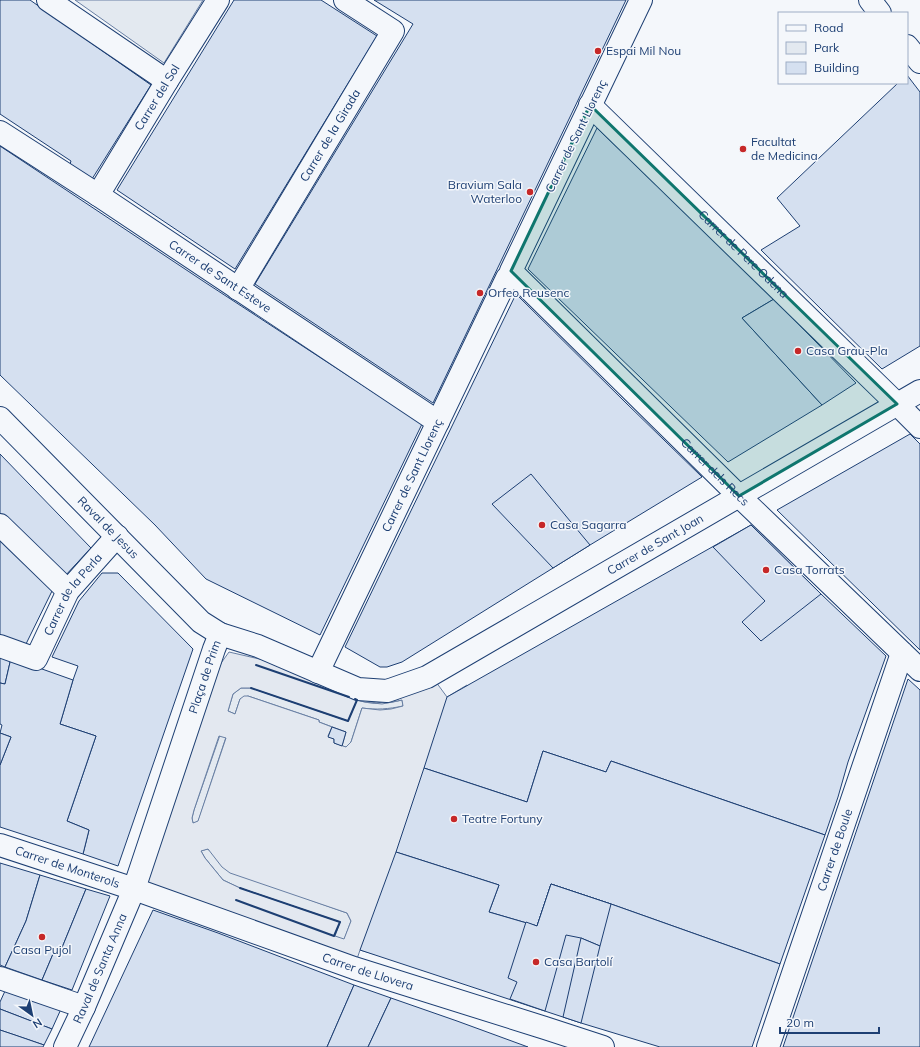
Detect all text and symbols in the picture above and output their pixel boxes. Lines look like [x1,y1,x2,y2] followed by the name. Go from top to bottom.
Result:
[778,12,908,84] legend
[814,20,843,35] text: Road
[814,40,840,55] text: Park
[606,43,681,58] place label: Espai Mil Nou
[593,46,603,56] marker: Espai Mil Nou
[814,60,859,75] text: Building
[131,61,183,133] street label: Carrer del Sol
[542,77,609,195] street label: Carrer de Sant Llorenç
[296,86,363,184] street label: Carrer de la Girada
[751,134,818,163] place label: Facultat de Medicina
[738,144,748,154] marker: Facultat de Medicina
[448,177,522,206] place label: Bravium Sala Waterloo
[525,187,535,197] marker: Bravium Sala Waterloo
[695,207,792,301] street label: Carrer de Pere Odena
[166,236,274,316] street label: Carrer de Sant Esteve
[488,285,569,300] place label: Orfeo Reusenc
[475,288,485,298] marker: Orfeo Reusenc
[806,343,888,358] place label: Casa Grau-Pla
[793,346,803,356] marker: Casa Grau-Pla
[378,416,445,534] street label: Carrer de Sant Llorenç
[678,435,753,509] street label: Carrer dels Recs
[75,493,142,562] street label: Raval de Jesus
[604,510,706,578] street label: Carrer de Sant Joan
[550,517,626,532] place label: Casa Sagarra
[537,520,547,530] marker: Casa Sagarra
[40,550,105,638] street label: Carrer de la Perla
[774,562,845,577] place label: Casa Torrats
[761,565,771,575] marker: Casa Torrats
[185,638,224,715] street label: Plaça de Prim
[814,807,855,893] street label: Carrer de Boule
[462,811,543,826] place label: Teatre Fortuny
[449,814,459,824] marker: Teatre Fortuny
[13,842,122,891] street label: Carrer de Monterols
[69,911,130,1026] street label: Raval de Santa Anna
[37,932,47,942] marker: Casa Pujol
[13,942,71,957] place label: Casa Pujol
[320,949,415,993] street label: Carrer de Llovera
[544,954,613,969] place label: Casa Bartolí
[531,957,541,967] marker: Casa Bartolí
[12,995,52,1035] north arrow
[780,1009,879,1035] scale bar
[30,1015,45,1032] text: N
[786,1015,814,1030] text: 20 m

